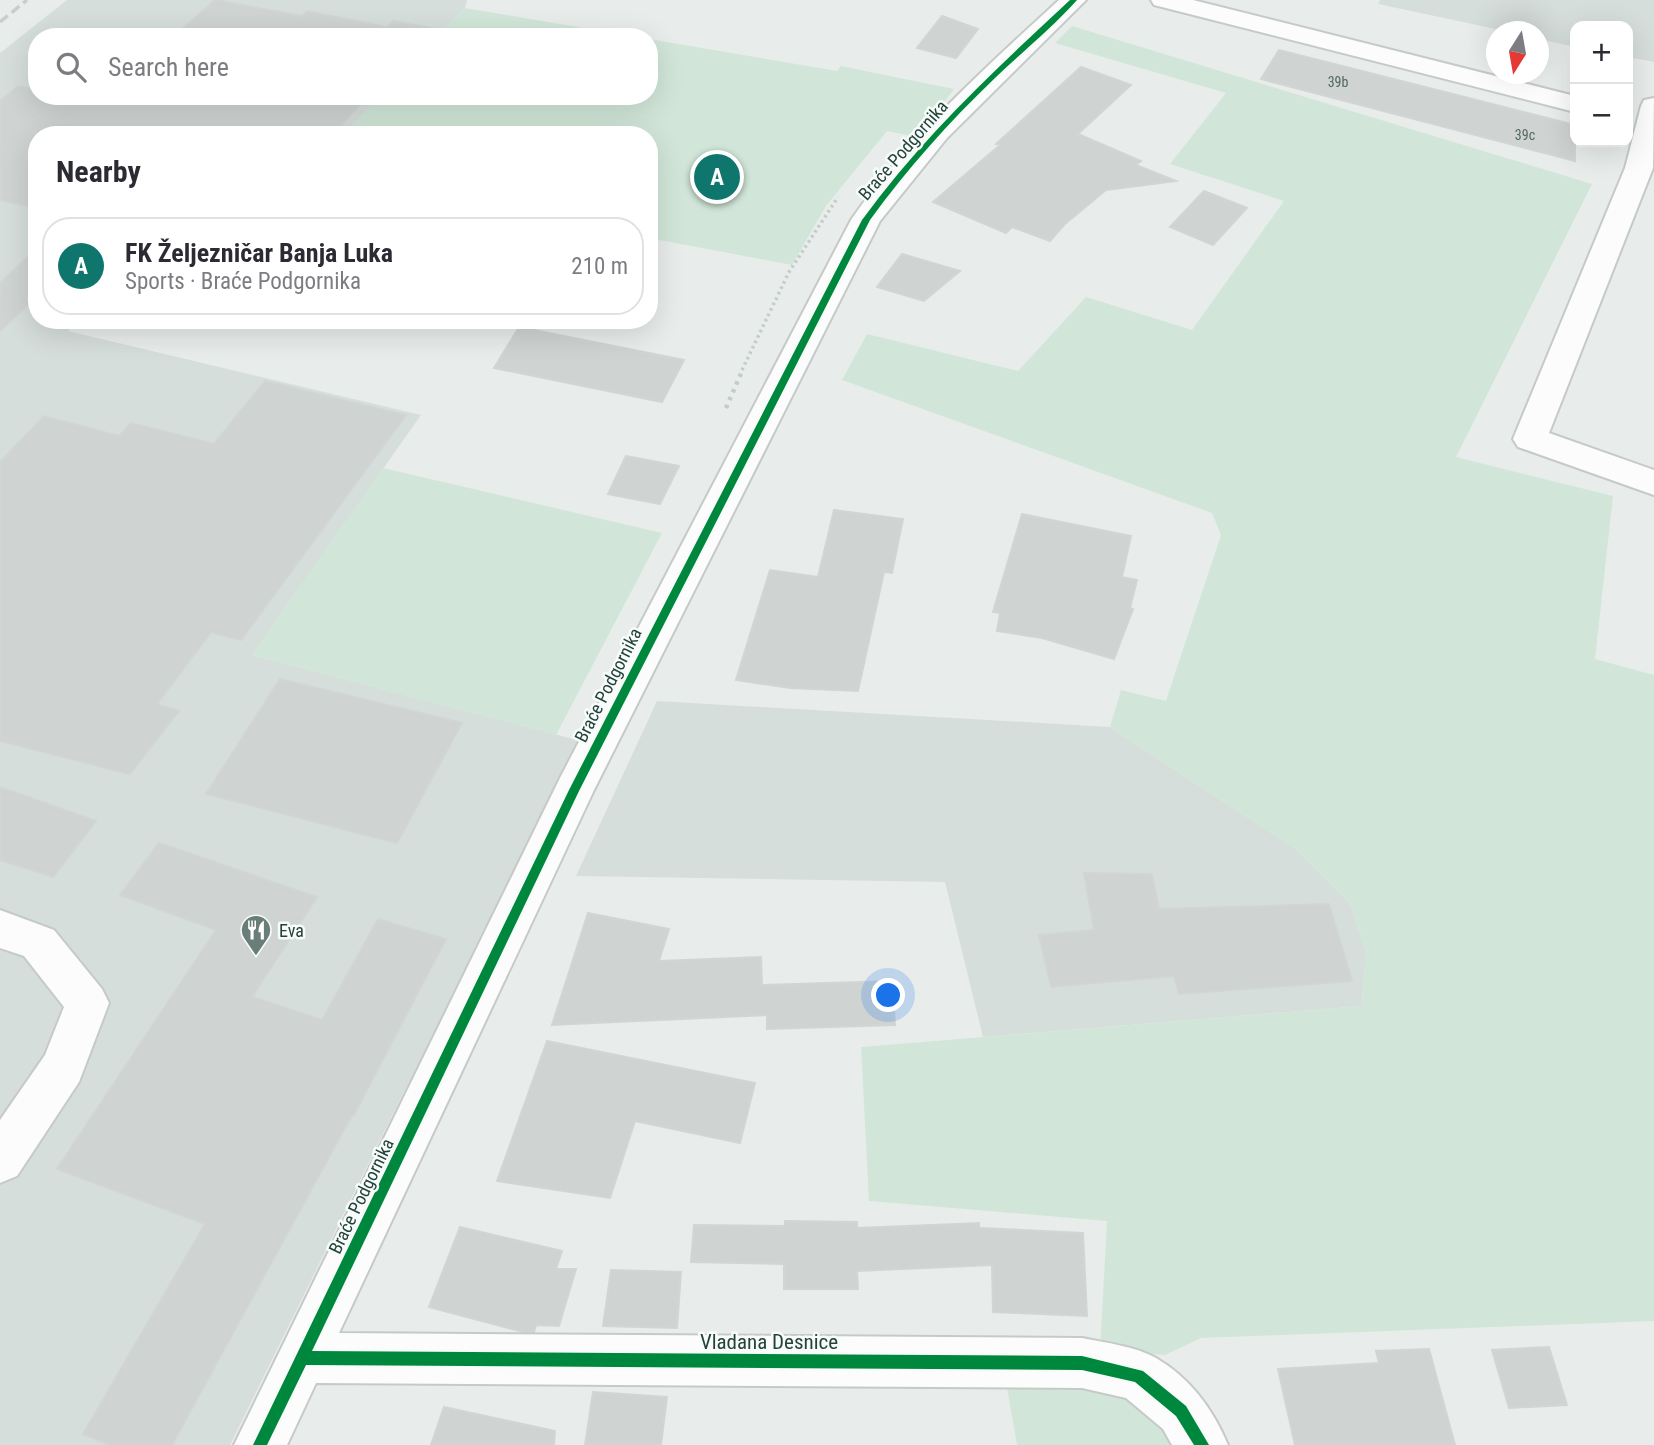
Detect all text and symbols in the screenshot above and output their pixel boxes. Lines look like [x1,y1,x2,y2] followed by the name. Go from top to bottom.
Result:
[1486,21,1549,84] north arrow
[1570,21,1633,147] map controls
[1570,21,1633,84] button: +
[28,28,658,105] search box
[52,48,90,86] icon: search
[108,52,229,82] text: Search here
[1328,74,1348,90] house number: 39b
[1570,84,1633,147] button: −
[854,96,952,204] street label: Braće Podgornika
[1515,127,1535,143] house number: 39c
[694,151,740,203] pin: A
[56,154,141,189] text: Nearby
[125,238,393,268] text: FK Željezničar Banja Luka
[74,253,88,280] text: A
[571,253,628,280] text: 210 m
[125,268,361,295] text: Sports · Braće Podgornika
[570,624,646,746] street label: Braće Podgornika
[239,913,273,957] restaurant icon: Eva
[279,920,304,941] place label: Eva
[871,978,905,1012] your location
[324,1135,398,1257] street label: Braće Podgornika
[700,1330,838,1354] street label: Vladana Desnice

